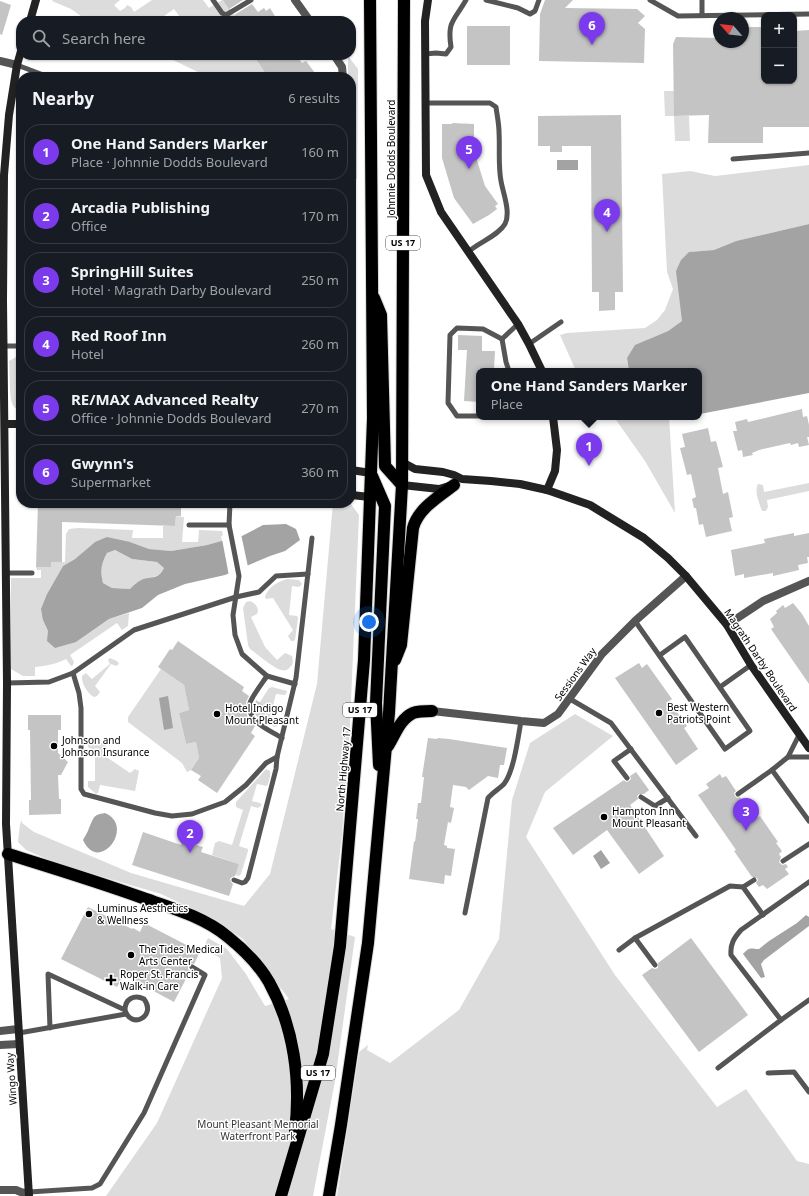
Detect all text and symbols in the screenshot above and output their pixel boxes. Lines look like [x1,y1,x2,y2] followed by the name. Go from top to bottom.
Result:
[579,12,605,45] pin: 6
[713,12,749,48] north arrow
[761,12,797,84] map controls
[761,12,797,48] button: +
[16,16,356,60] search box
[30,27,52,49] icon: search
[62,28,145,48] text: Search here
[761,48,797,84] button: −
[32,87,94,110] text: Nearby
[288,89,340,107] text: 6 results
[384,100,398,219] street label: Johnnie Dodds Boulevard
[71,133,267,153] text: One Hand Sanders Marker
[456,136,482,169] pin: 5
[42,143,50,161] text: 1
[301,143,339,161] text: 160 m
[71,153,268,171] text: Place · Johnnie Dodds Boulevard
[71,197,210,217] text: Arcadia Publishing
[594,199,620,232] pin: 4
[42,207,50,225] text: 2
[301,207,339,225] text: 170 m
[71,217,107,235] text: Office
[386,236,420,250] road number: US 17
[71,261,193,281] text: SpringHill Suites
[42,271,50,289] text: 3
[301,271,339,289] text: 250 m
[71,281,271,299] text: Hotel · Magrath Darby Boulevard
[71,325,167,345] text: Red Roof Inn
[42,335,50,353] text: 4
[301,335,339,353] text: 260 m
[71,345,104,363] text: Hotel
[476,368,702,420] popup
[491,375,687,395] text: One Hand Sanders Marker
[71,389,259,409] text: RE/MAX Advanced Realty
[491,395,523,413] text: Place
[42,399,50,417] text: 5
[301,399,339,417] text: 270 m
[71,409,272,427] text: Office · Johnnie Dodds Boulevard
[576,433,602,466] pin: 1
[71,453,134,473] text: Gwynn's
[42,463,50,481] text: 6
[301,463,339,481] text: 360 m
[71,473,151,491] text: Supermarket
[721,606,801,714] street label: Magrath Darby Boulevard
[359,612,379,632] your location
[551,644,600,703] street label: Sessions Way
[667,700,731,726] place label: Best Western Patriots Point
[225,701,299,727] place label: Hotel Indigo Mount Pleasant
[343,703,377,717] road number: US 17
[654,708,664,718] marker: Best Western Patriots Point
[212,709,222,719] marker: Hotel Indigo Mount Pleasant
[332,726,354,812] street label: North Highway 17
[61,733,150,759] place label: Johnson and Johnson Insurance
[49,741,59,751] marker: Johnson and Johnson Insurance
[733,798,759,831] pin: 3
[612,804,686,830] place label: Hampton Inn Mount Pleasant
[599,812,609,822] marker: Hampton Inn Mount Pleasant
[177,820,203,853] pin: 2
[97,901,188,927] place label: Luminus Aesthetics & Wellness
[84,909,94,919] marker: Luminus Aesthetics & Wellness
[139,942,223,968] place label: The Tides Medical Arts Center
[126,950,136,960] marker: The Tides Medical Arts Center
[120,967,198,993] place label: Roper St. Francis Walk-in Care
[105,974,117,986] marker: Roper St. Francis Walk-in Care
[2,1051,20,1106] street label: Wingo Way
[301,1066,335,1080] road number: US 17
[197,1117,319,1143] park label: Mount Pleasant Memorial Waterfront Park

